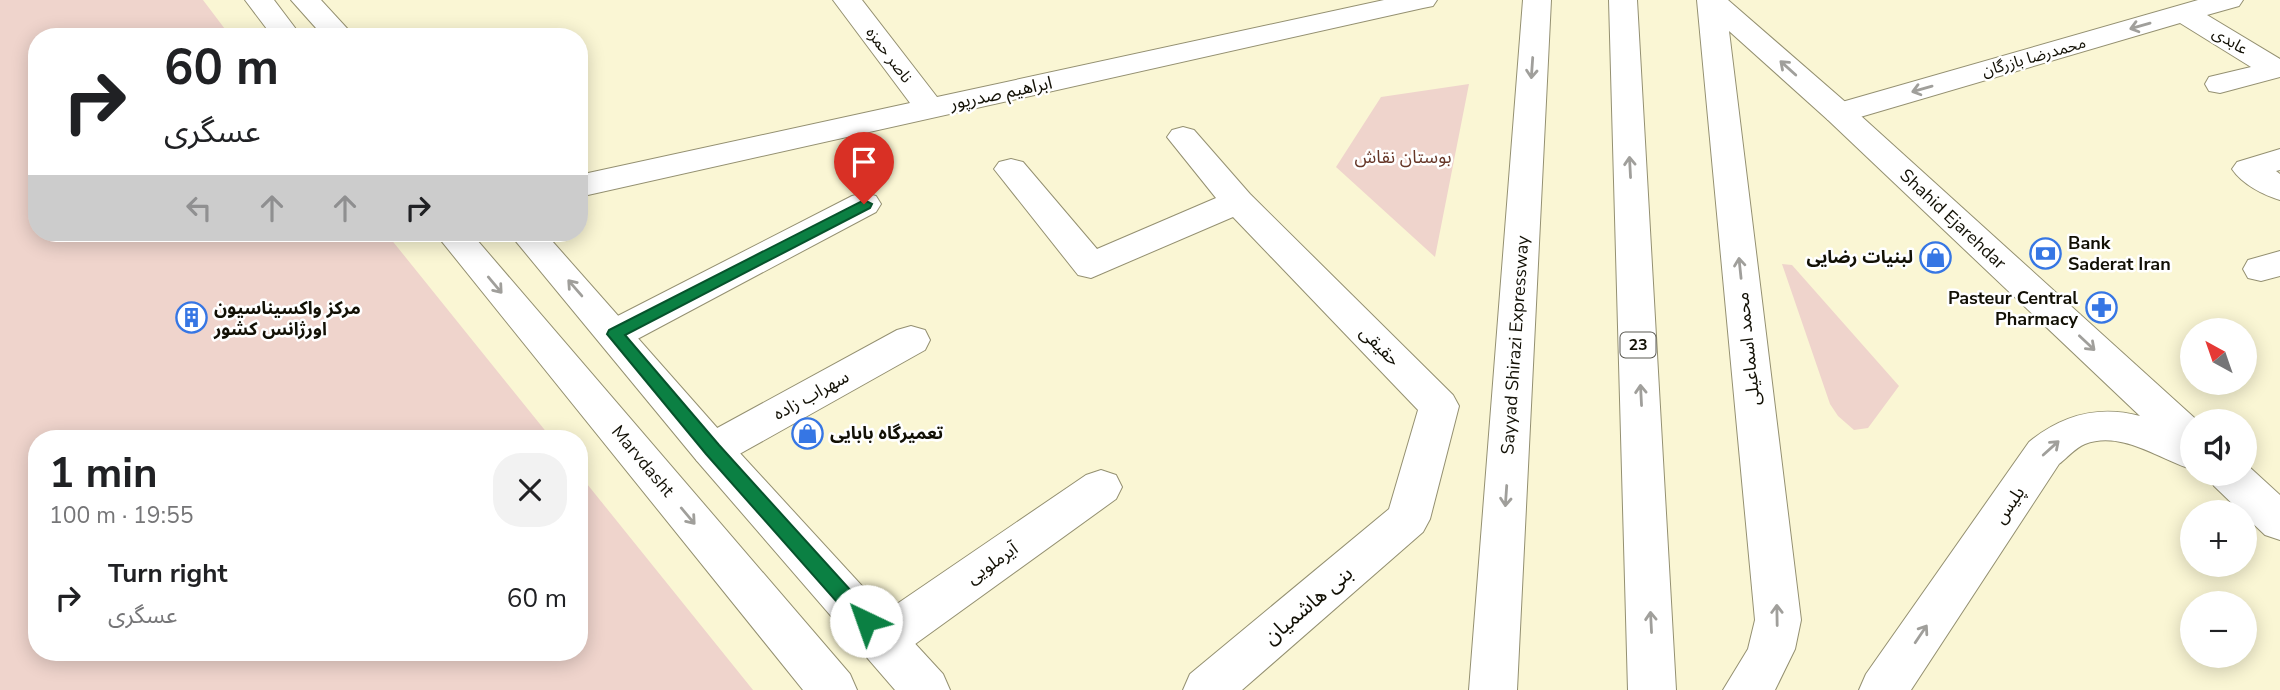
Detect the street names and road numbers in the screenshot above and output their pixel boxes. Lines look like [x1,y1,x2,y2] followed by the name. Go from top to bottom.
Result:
[2208,22,2252,60] street label: عابدی
[861,23,917,87] street label: ناصر حمزه
[1979,32,2089,82] street label: محمدرضا بازرگان
[947,70,1055,117] street label: ابراهیم صدرپور
[1895,163,2012,275] street label: Shahid Ejarehdar
[1495,234,1535,455] street label: Sayyad Shirazi Expressway
[1730,291,1766,407] street label: محمد اسماعیلی
[1354,320,1406,372] street label: حقیقی
[1620,332,1656,358] road number: 23
[769,364,853,426] street label: سهراب زاده
[606,420,680,502] street label: Marvdasht
[1988,482,2030,528] street label: پلیس
[961,536,1023,589] street label: آیرملویی
[1257,559,1359,651] street label: بنی هاشمیان

